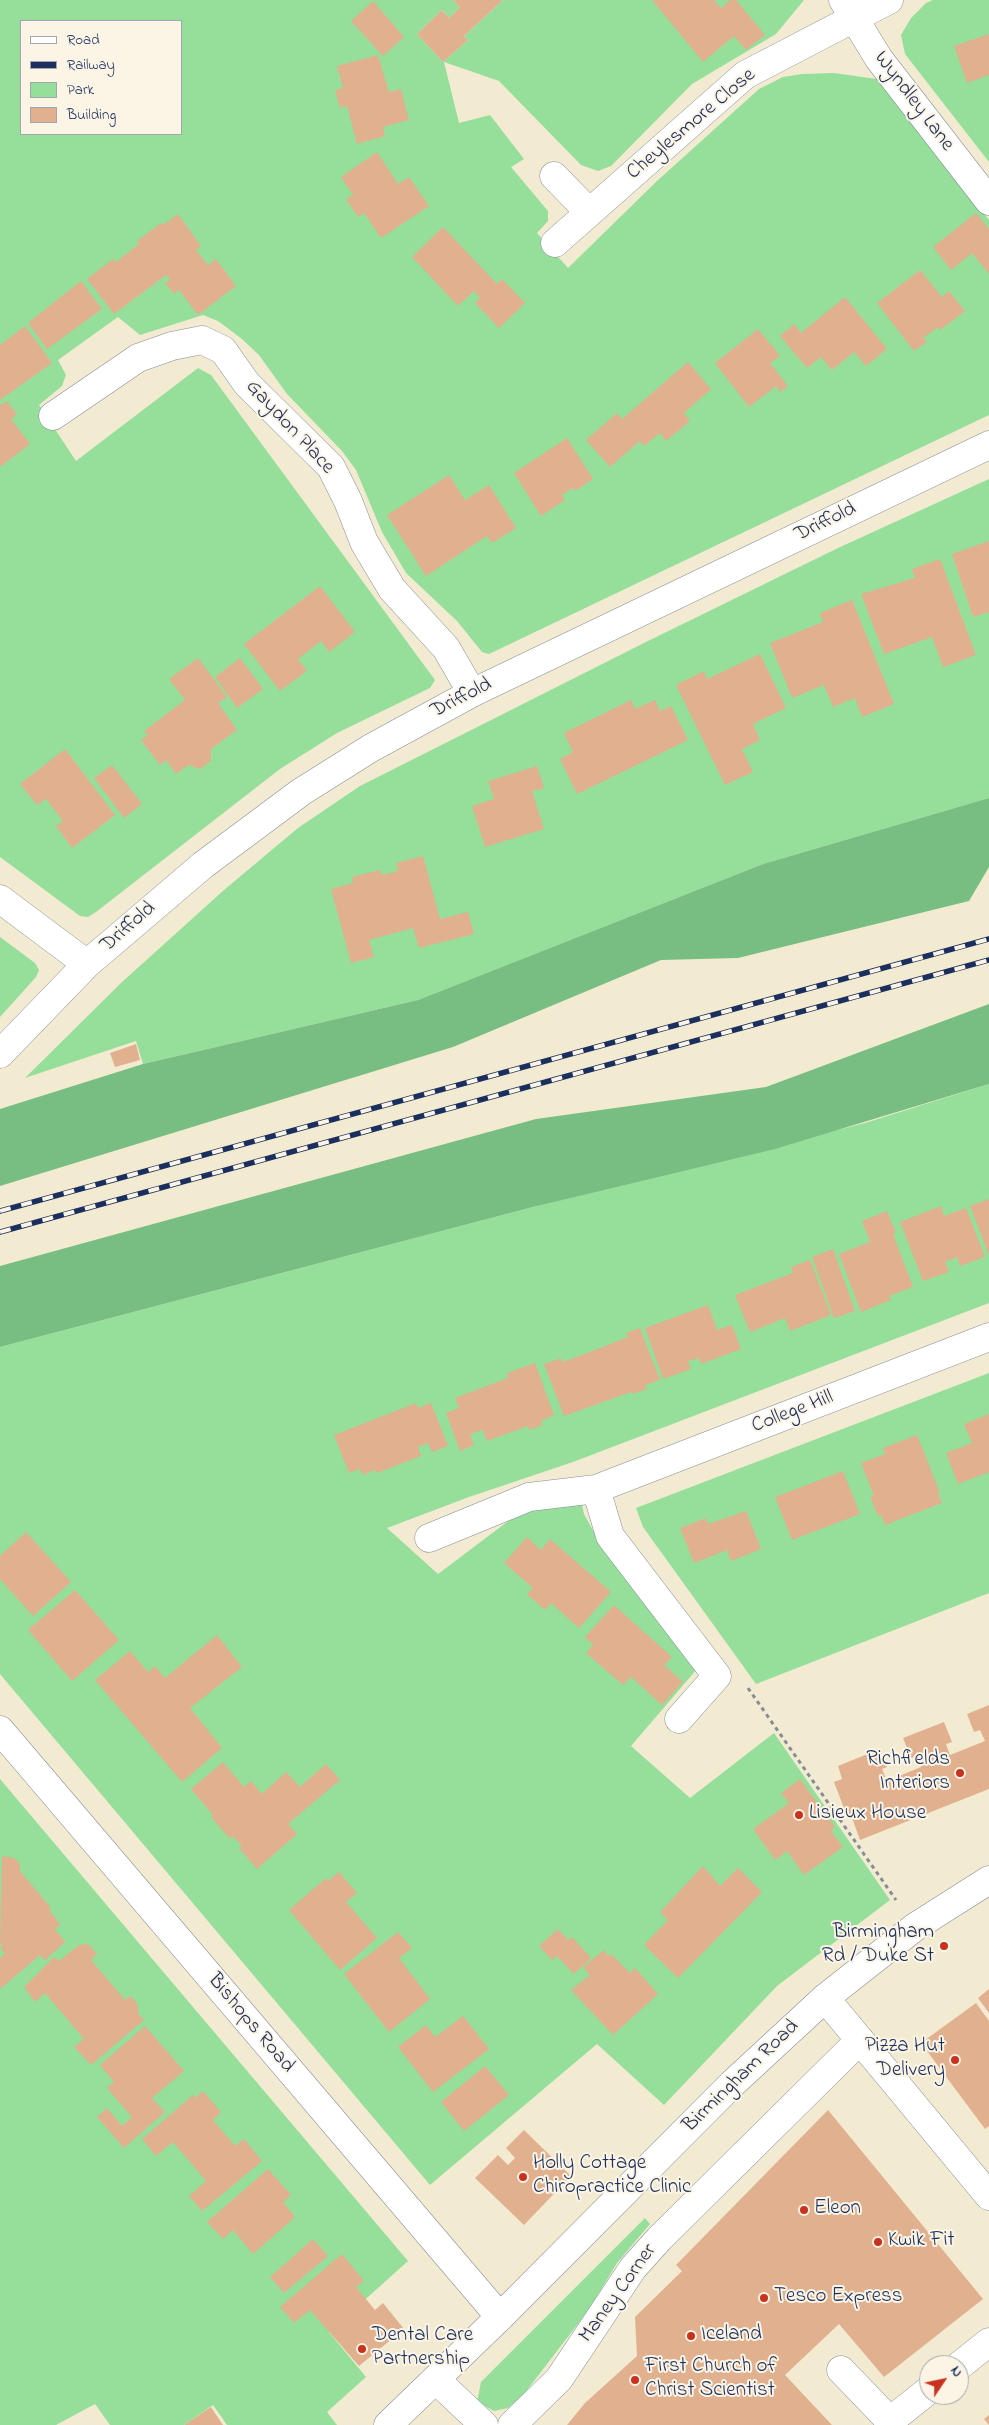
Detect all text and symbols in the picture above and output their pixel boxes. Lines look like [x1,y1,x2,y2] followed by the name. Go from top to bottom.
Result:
[20,20,182,135] legend
[67,29,100,51] text: Road
[867,47,959,157] street label: Wyndley Lane
[67,54,115,76] text: Railway
[622,64,762,186] street label: Cheylesmore Close
[67,79,94,101] text: Park
[67,104,116,126] text: Building
[239,376,339,480] street label: Gaydon Place
[791,497,861,549] street label: Driffold
[427,673,497,725] street label: Driffold
[96,897,162,959] street label: Driffold
[749,1386,837,1440] street label: College Hill
[866,1748,950,1798] place label: Richfields Interiors
[954,1767,966,1779] marker: Richfields Interiors
[809,1802,926,1828] place label: Lisieux House
[793,1809,805,1821] marker: Lisieux House
[822,1921,934,1971] place label: Birmingham Rd / Duke St
[938,1940,950,1952] marker: Birmingham Rd / Duke St
[201,1969,299,2079] street label: Bishops Road
[679,2015,805,2139] street label: Birmingham Road
[865,2035,945,2085] place label: Pizza Hut Delivery
[949,2054,961,2066] marker: Pizza Hut Delivery
[533,2152,691,2202] place label: Holly Cottage Chiropractice Clinic
[517,2171,529,2183] marker: Holly Cottage Chiropractice Clinic
[814,2197,861,2223] place label: Eleon
[798,2204,810,2216] marker: Eleon
[888,2229,955,2255] place label: Kwik Fit
[872,2236,884,2248] marker: Kwik Fit
[575,2240,663,2348] street label: Maney Corner
[774,2285,902,2311] place label: Tesco Express
[758,2292,770,2304] marker: Tesco Express
[701,2323,762,2349] place label: Iceland
[372,2324,473,2374] place label: Dental Care Partnership
[685,2330,697,2342] marker: Iceland
[356,2343,368,2355] marker: Dental Care Partnership
[645,2355,777,2405] place label: First Church of Christ Scientist
[919,2355,969,2405] north arrow
[945,2362,967,2382] text: N
[629,2374,641,2386] marker: First Church of Christ Scientist

